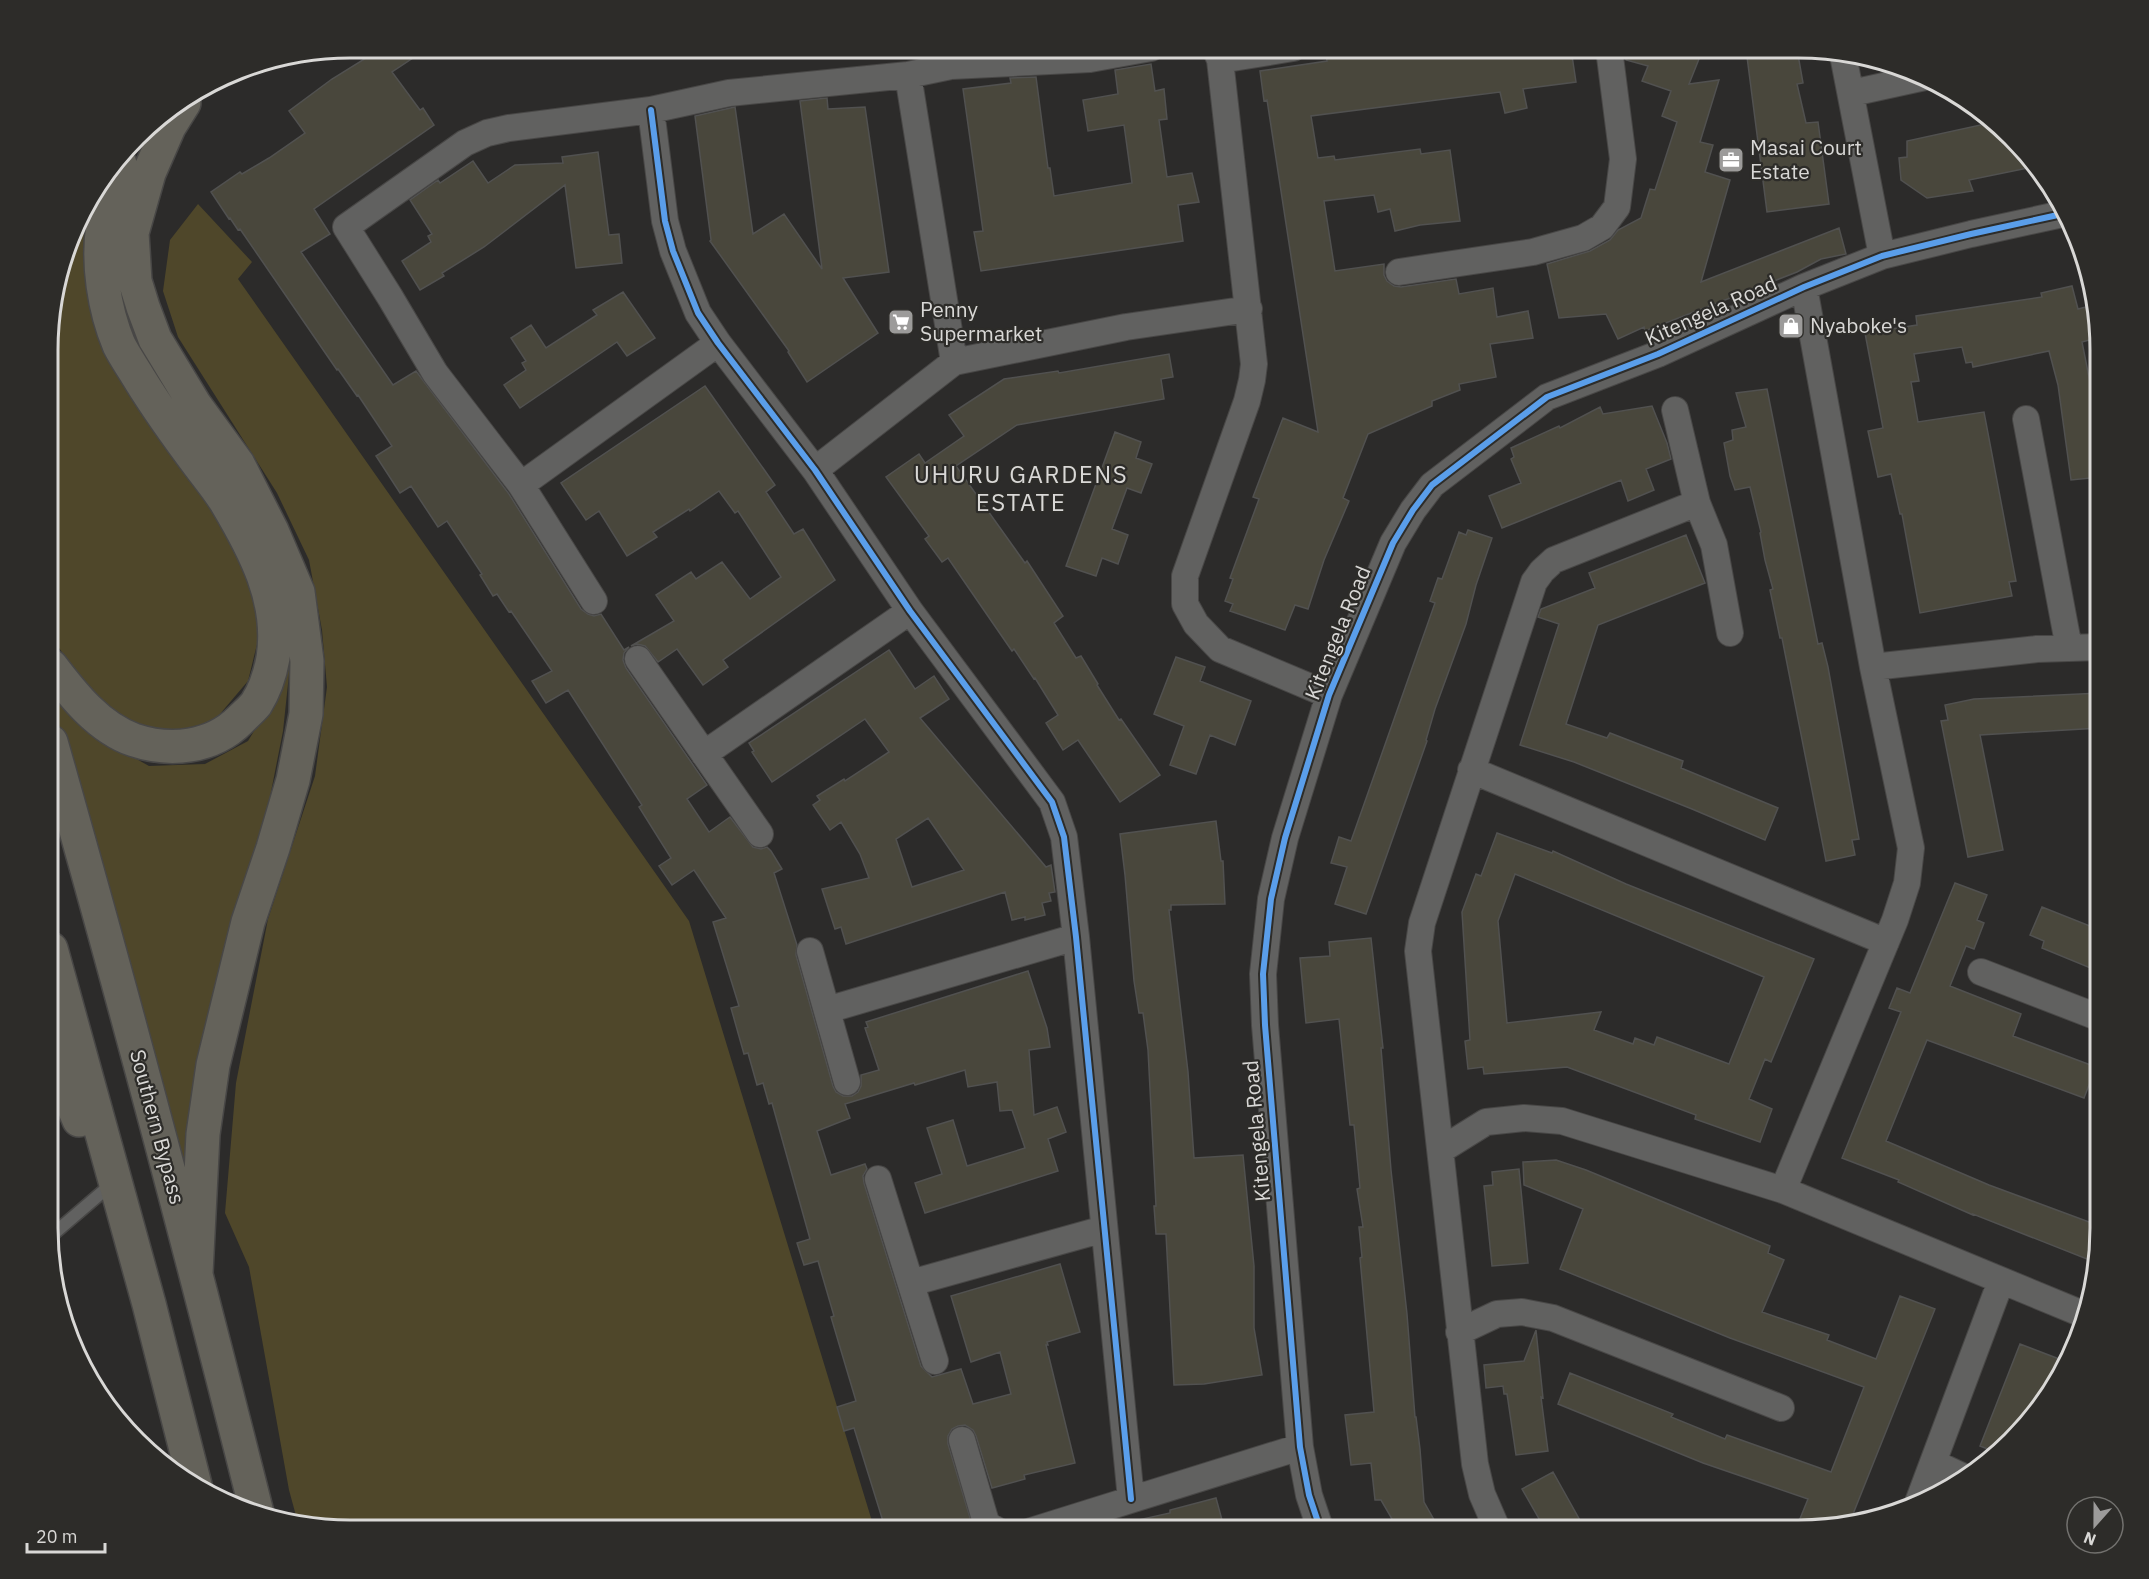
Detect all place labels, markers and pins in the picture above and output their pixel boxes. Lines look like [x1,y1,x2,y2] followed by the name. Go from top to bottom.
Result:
[1750,133,1862,185] place label: Masai Court Estate
[1716,145,1746,175] office icon: Masai Court Estate
[920,295,1042,347] place label: Penny Supermarket
[886,307,916,337] supermarket icon: Penny Supermarket
[1776,311,1806,341] shop icon: Nyaboke's
[1810,311,1907,339] place label: Nyaboke's

